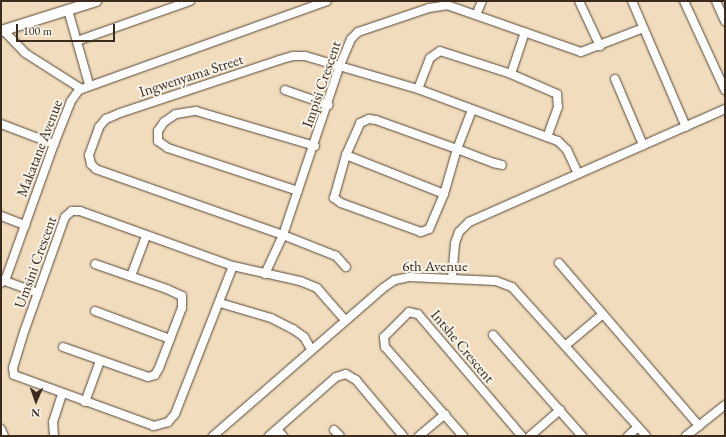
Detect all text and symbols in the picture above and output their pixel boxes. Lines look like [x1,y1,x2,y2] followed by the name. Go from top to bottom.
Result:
[18,16,117,42] scale bar
[23,23,52,39] text: 100 m
[298,38,344,130] street label: Impisi Crescent
[137,50,245,100] street label: Ingwenyama Street
[12,97,66,199] street label: Makatane Avenue
[10,214,60,310] street label: Umsini Crescent
[402,257,468,275] street label: 6th Avenue
[427,306,499,386] street label: Intshe Crescent
[16,381,56,421] north arrow
[31,406,40,420] text: N

